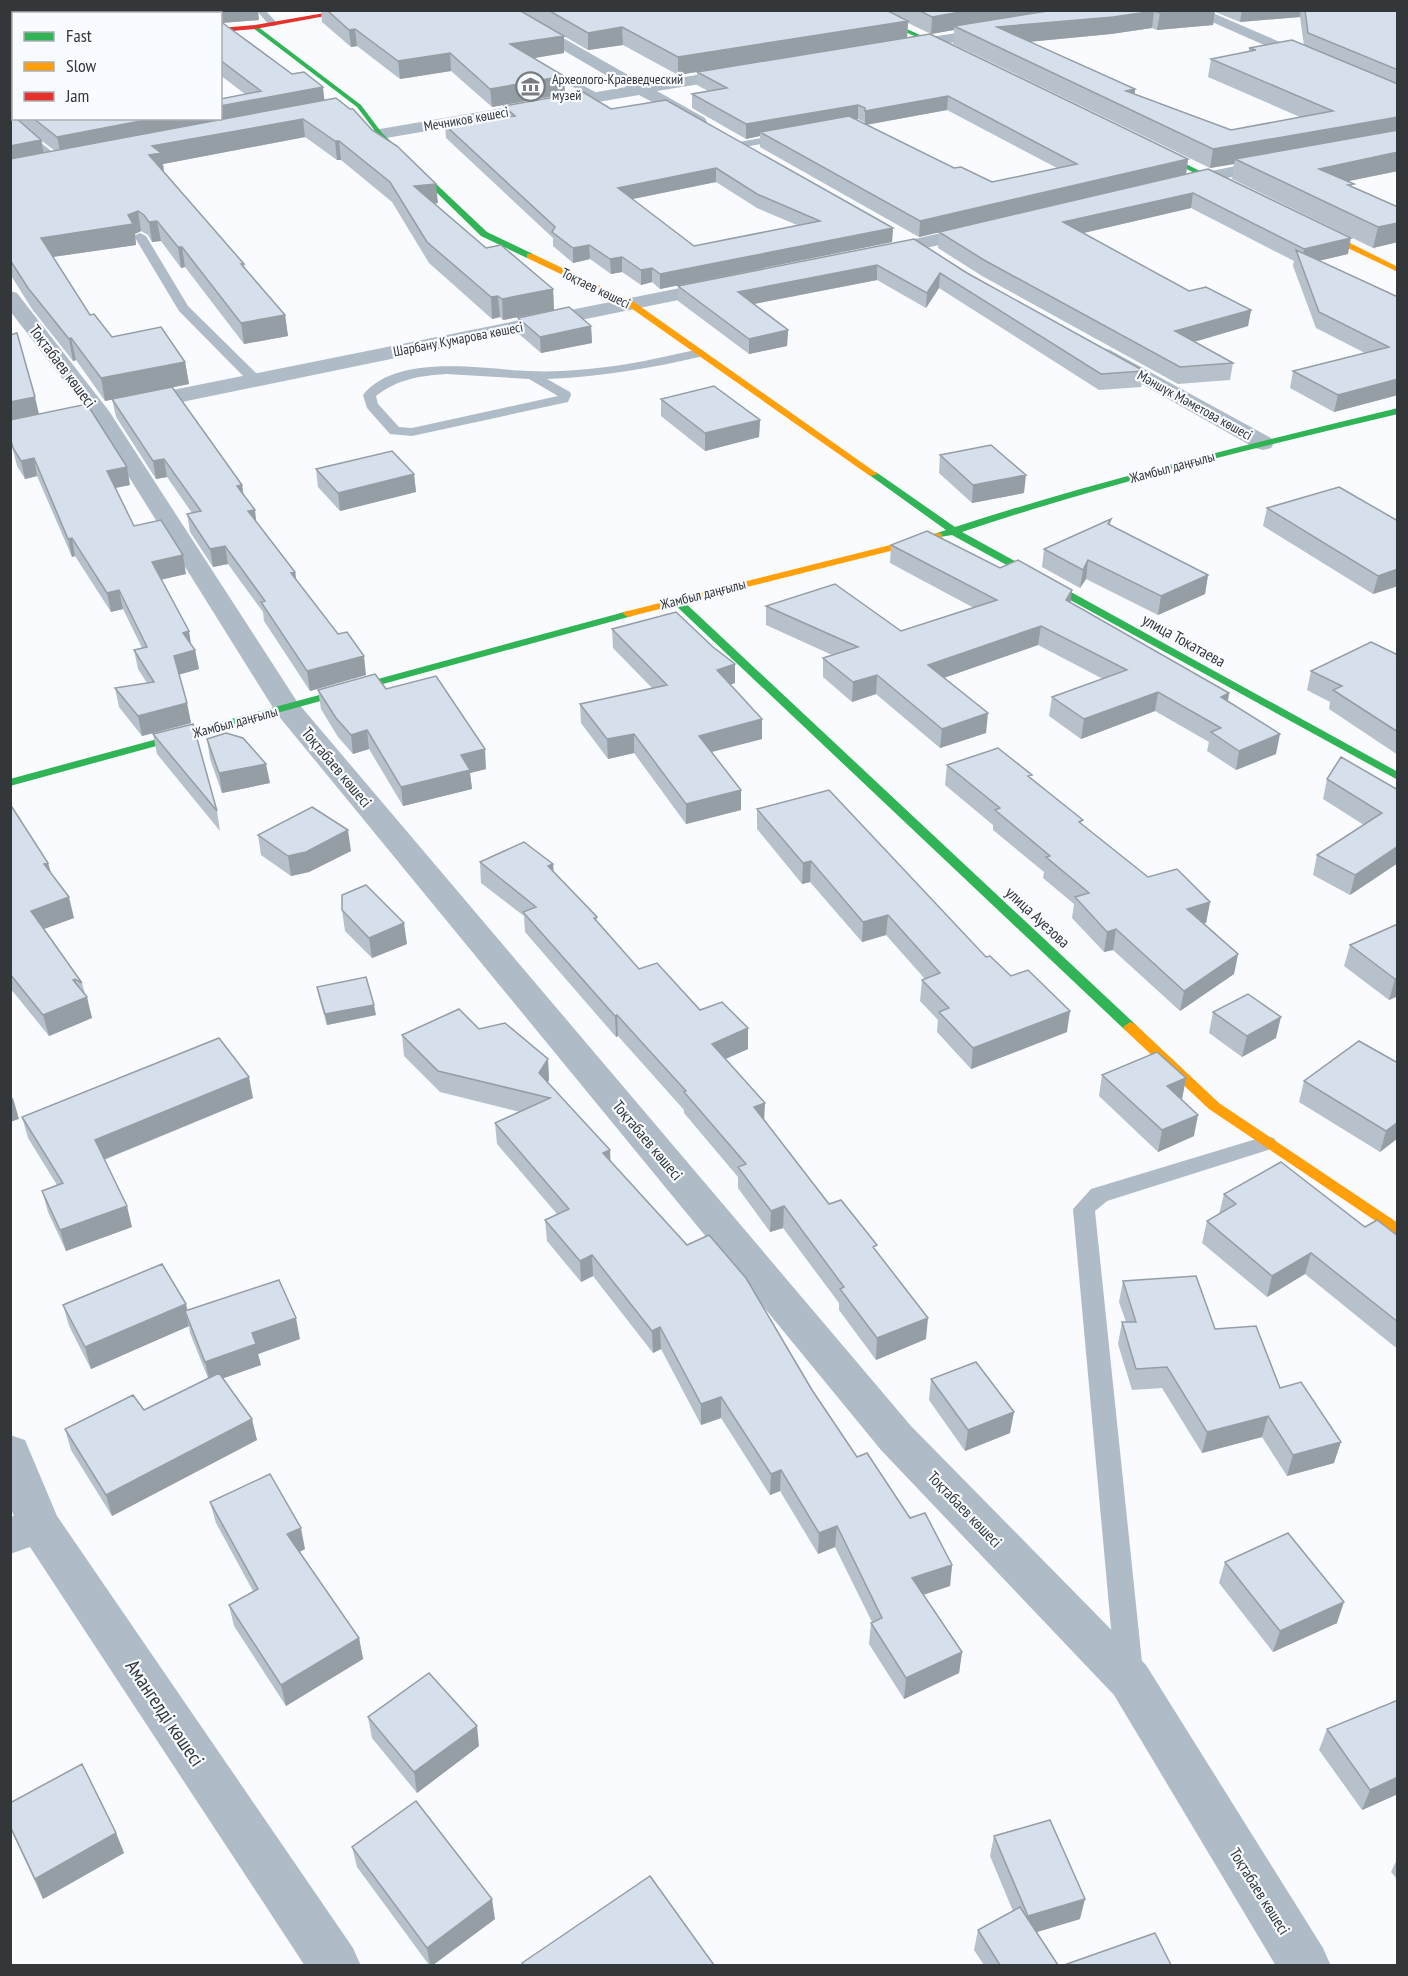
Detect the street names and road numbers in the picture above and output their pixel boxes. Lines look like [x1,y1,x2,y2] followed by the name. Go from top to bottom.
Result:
[422,103,510,135] street label: Мечников көшесі
[559,264,633,312] street label: Тоқтаев көшесі
[392,318,524,360] street label: Шарбану Кумарова көшесі
[25,321,101,411] street label: Тоқтабаев көшесі
[1134,366,1256,444] street label: Мәншүк Мәметова көшесі
[1127,447,1217,487] street label: Жамбыл даңғылы
[657,575,748,614] street label: Жамбыл даңғылы
[1139,609,1229,671] street label: улица Токатаева
[190,702,280,742] street label: Жамбыл даңғылы
[298,723,376,811] street label: Тоқтабаев көшесі
[1002,882,1074,952] street label: улица Ауезова
[609,1096,687,1184] street label: Тоқтабаев көшесі
[924,1467,1006,1551] street label: Тоқтабаев көшесі
[120,1655,210,1771] street label: Амангелді көшесі
[1225,1844,1295,1938] street label: Тоқтабаев көшесі

